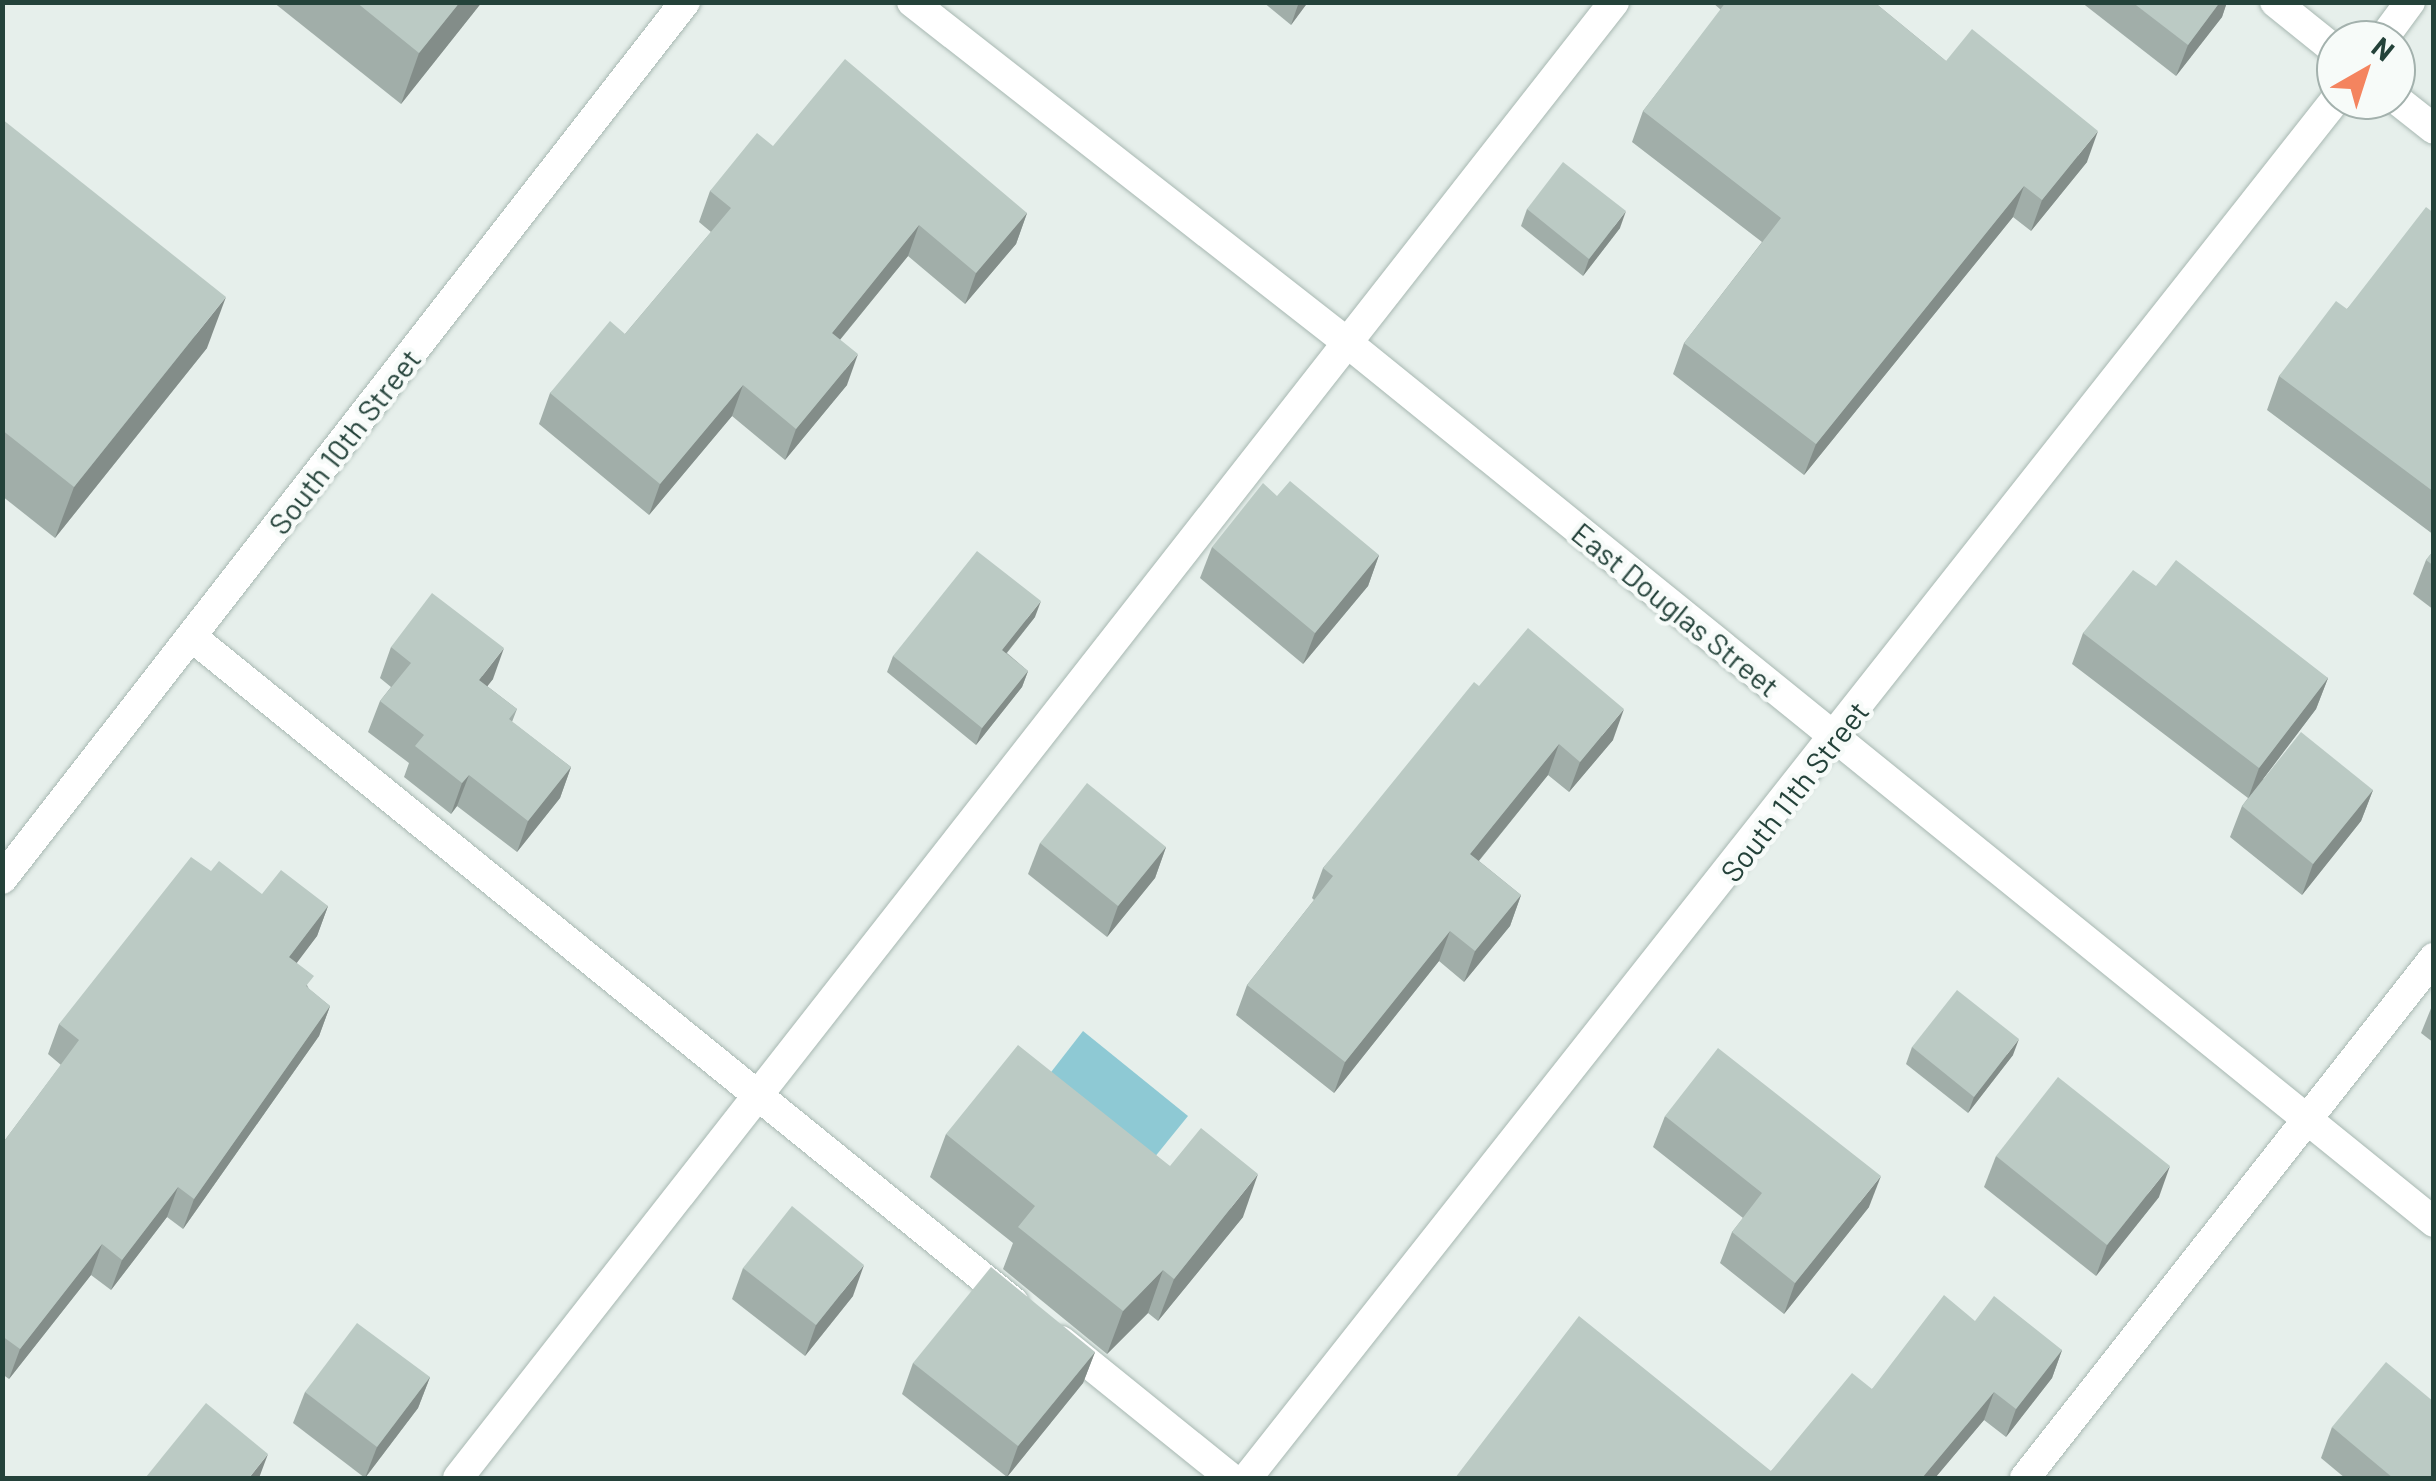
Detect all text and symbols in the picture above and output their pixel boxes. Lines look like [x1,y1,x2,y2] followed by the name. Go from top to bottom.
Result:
[2316,20,2416,120] north arrow
[2366,29,2402,67] text: N
[260,341,428,541] street label: South 10th Street
[1565,514,1787,704] street label: East Douglas Street
[1712,694,1876,888] street label: South 11th Street

